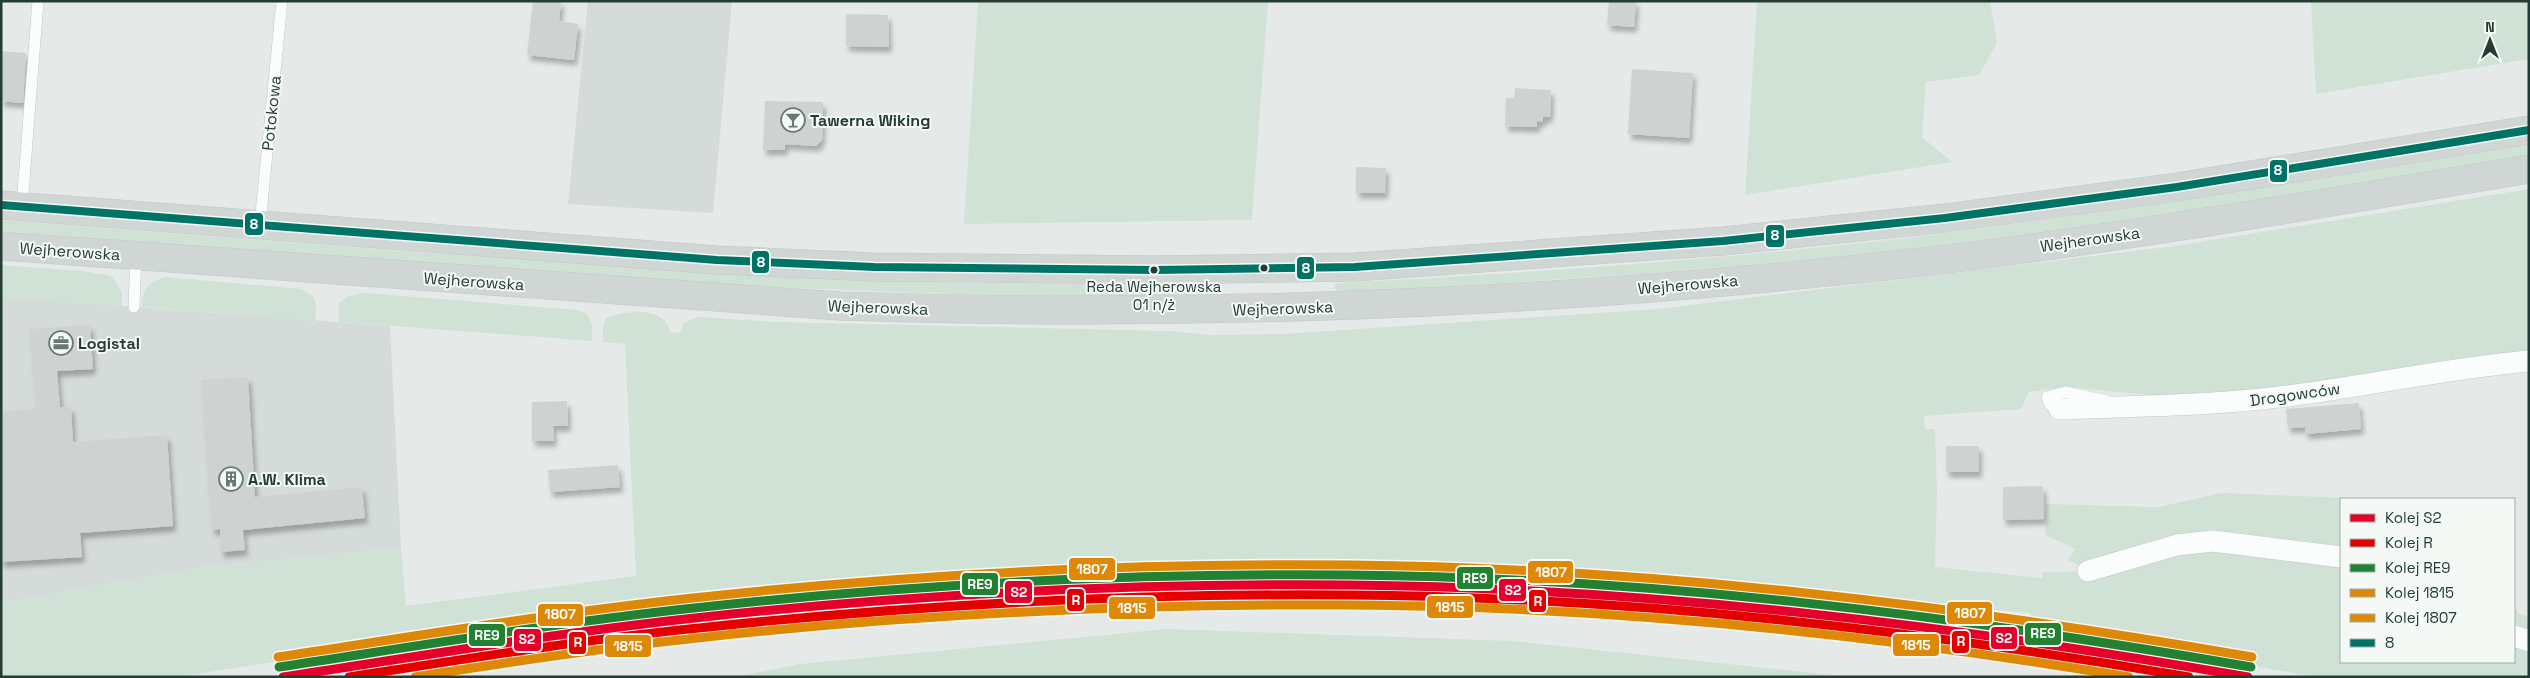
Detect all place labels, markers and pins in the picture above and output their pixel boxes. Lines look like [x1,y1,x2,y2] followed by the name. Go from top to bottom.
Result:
[780,107,806,133] bar icon: Tawerna Wiking
[810,110,930,131] place label: Tawerna Wiking
[1259,263,1269,273] unlabelled marker
[1149,265,1159,275] marker: Reda Wejherowska 01 n/ż
[1087,277,1222,314] place label: Reda Wejherowska 01 n/ż
[48,330,74,356] office icon: Logistal
[78,333,140,354] place label: Logistal
[218,466,244,492] building icon: A.W. Klima
[248,469,326,490] place label: A.W. Klima

